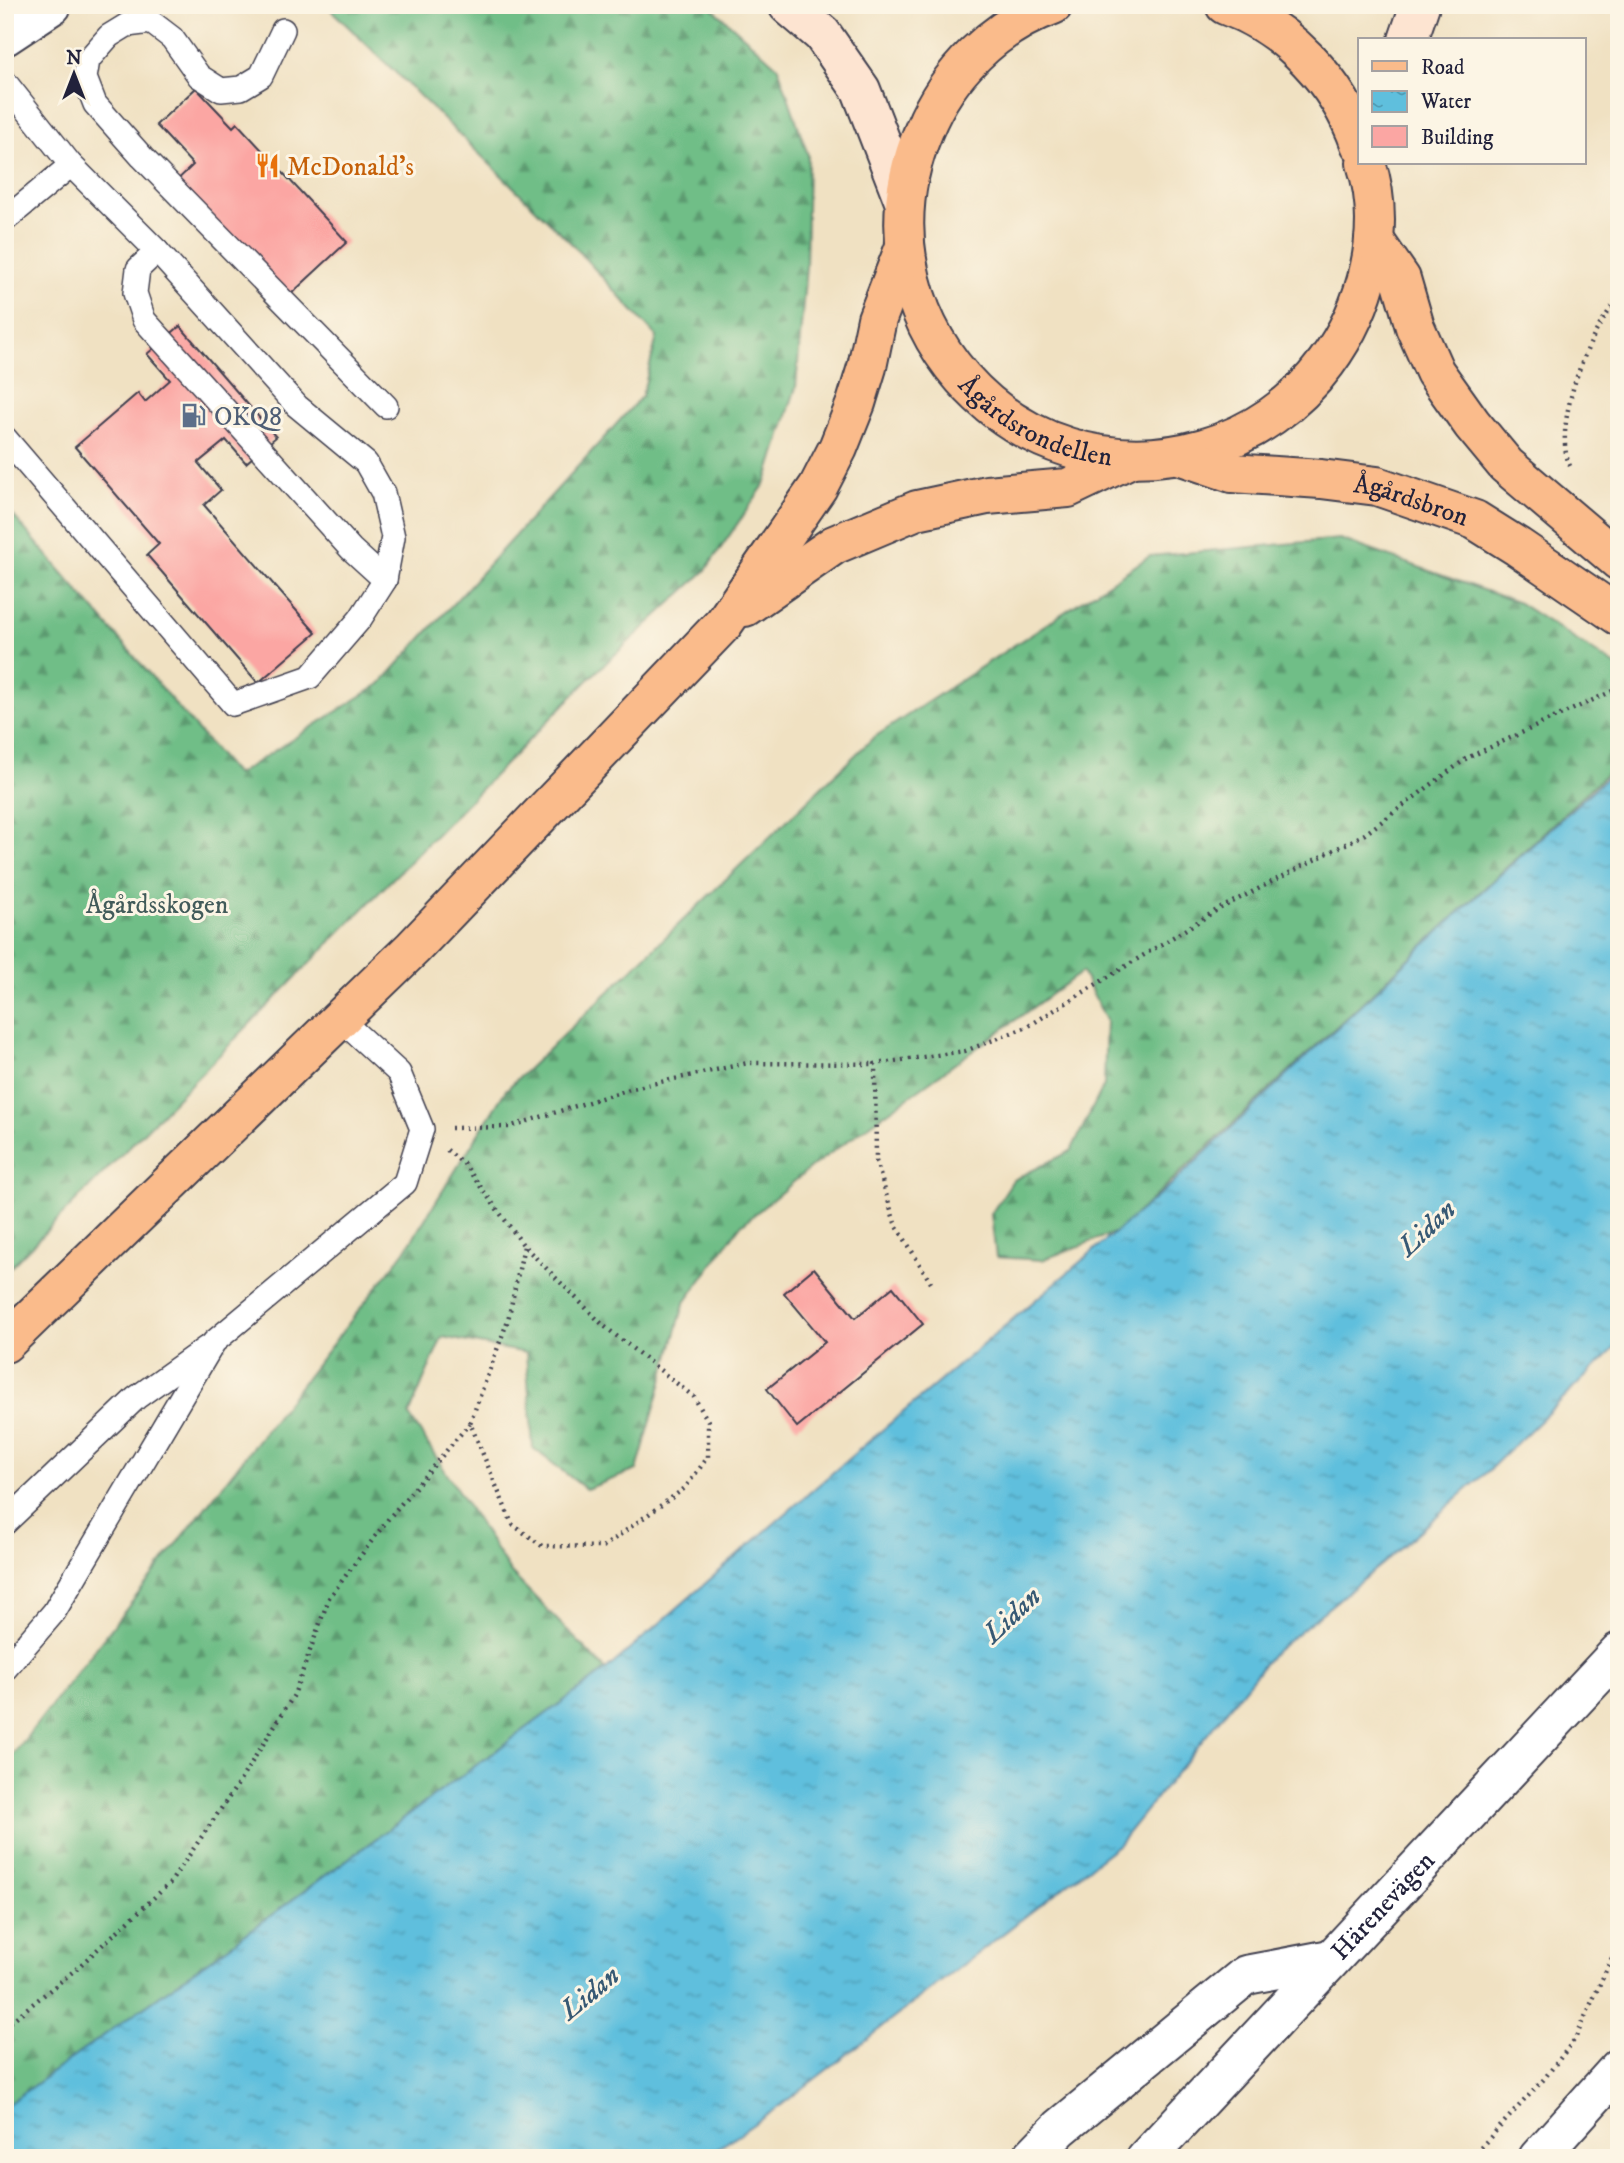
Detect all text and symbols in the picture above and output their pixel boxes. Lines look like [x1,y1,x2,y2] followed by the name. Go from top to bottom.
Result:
[38,38,108,108] north arrow
[1358,38,1586,164] legend
[66,47,82,70] text: N
[1421,55,1465,81] text: Road
[1420,89,1471,115] text: Water
[1421,125,1494,151] text: Building
[287,151,414,184] place label: McDonald's
[253,152,281,180] restaurant icon: McDonald's
[951,368,1115,474] street label: Ågårdsrondellen
[214,401,282,434] place label: OKQ8
[180,402,208,430] fuel station icon: OKQ8
[1352,467,1473,535] street label: Ågårdsbron
[86,888,229,922] park label: Ågårdsskogen
[1389,1192,1463,1265] water label: Lidan
[974,1579,1048,1652] water label: Lidan
[1324,1845,1443,1968] street label: Härenevägen
[551,1958,627,2029] water label: Lidan

